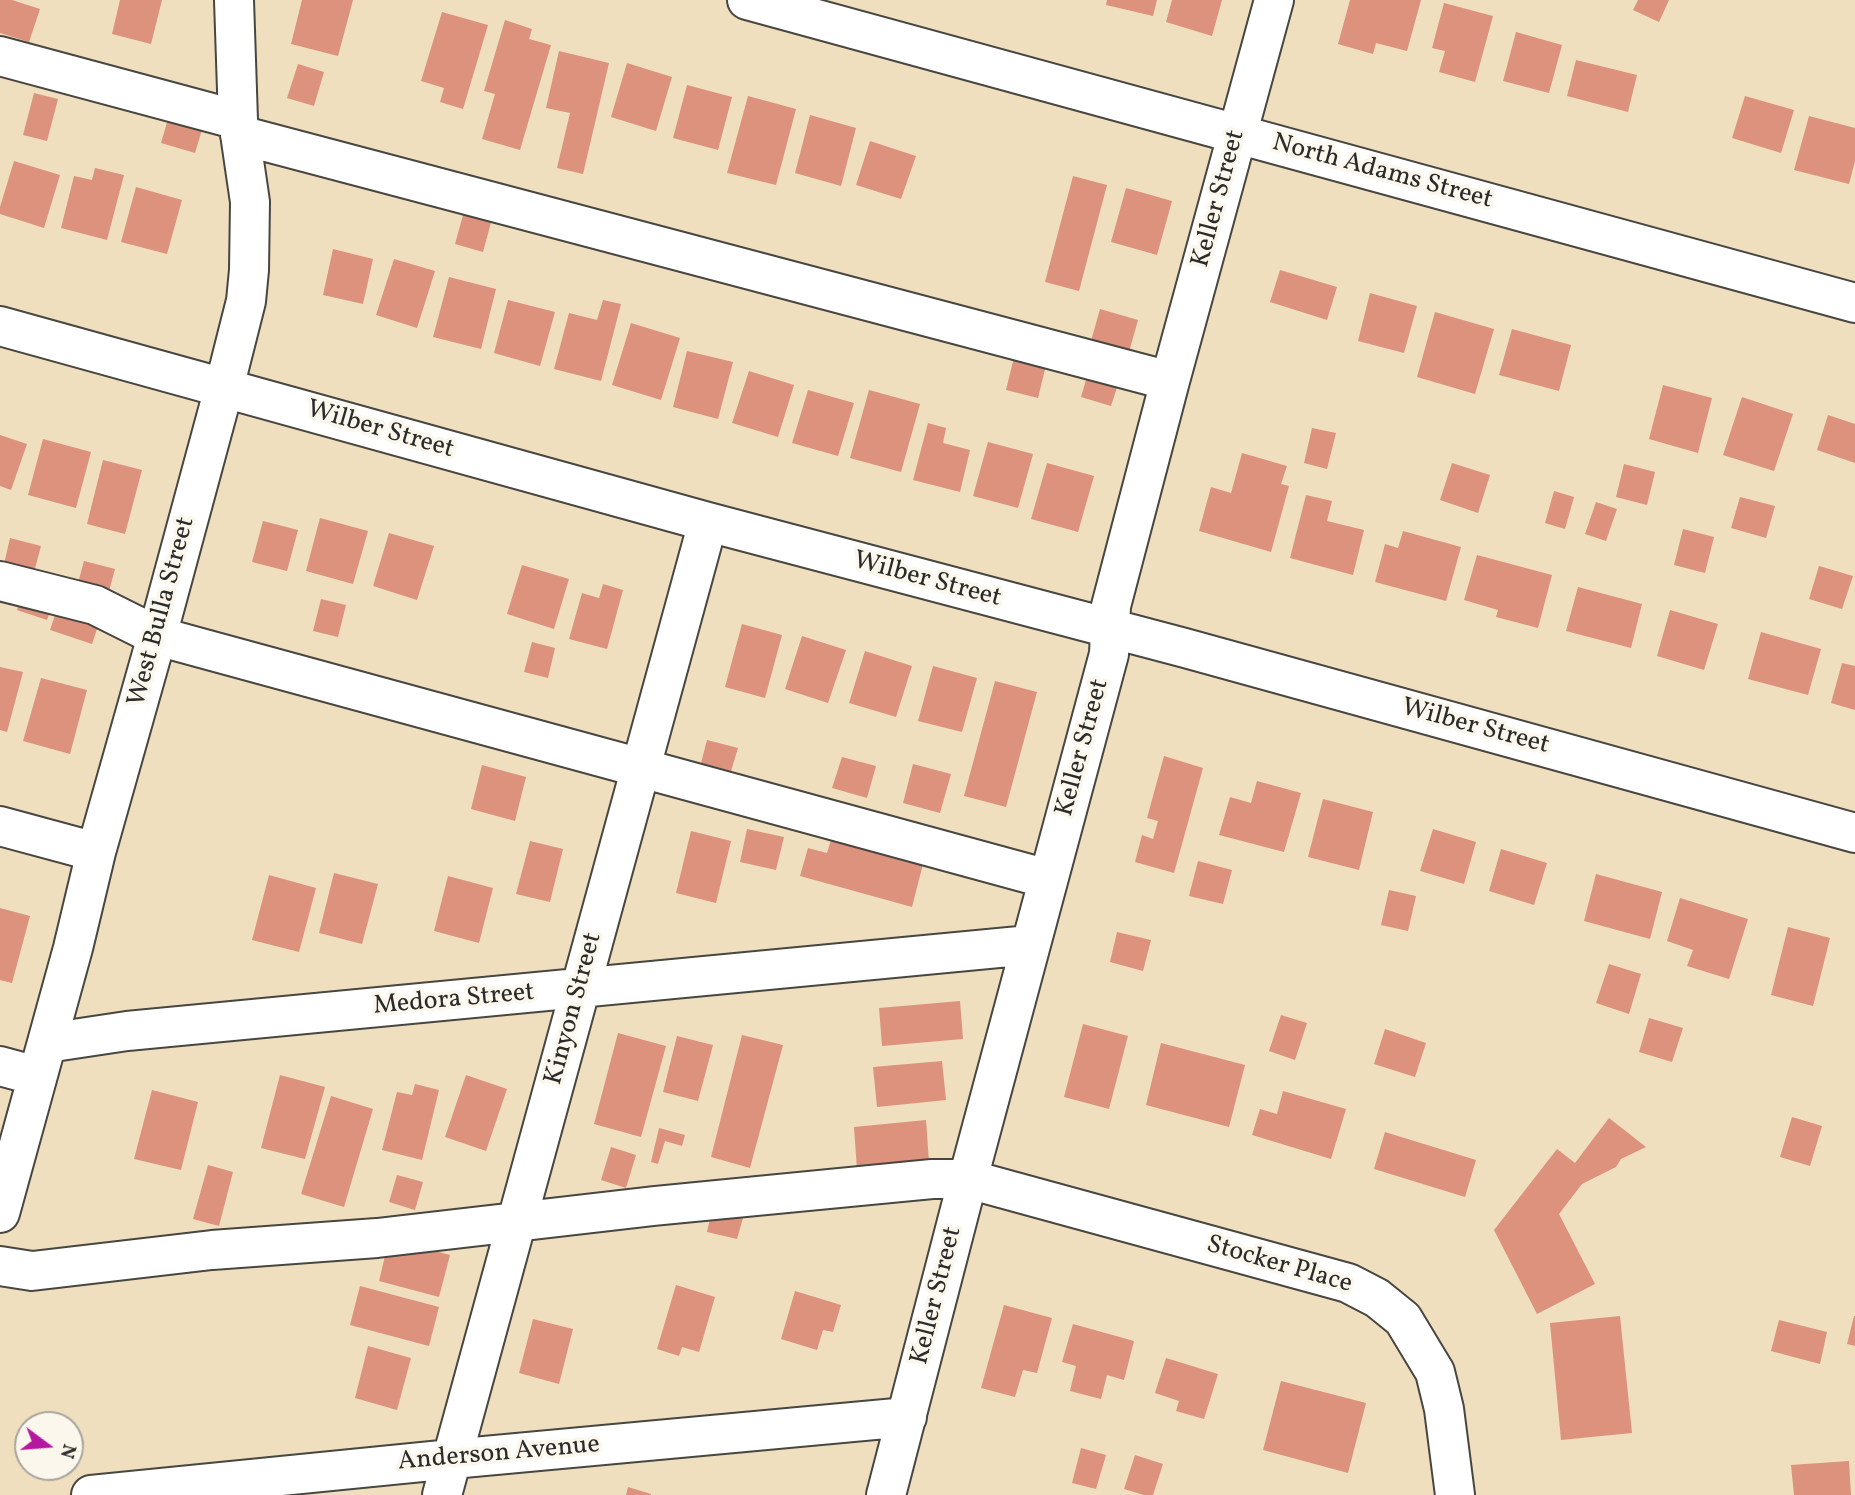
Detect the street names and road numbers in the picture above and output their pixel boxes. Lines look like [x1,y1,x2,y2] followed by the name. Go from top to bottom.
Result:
[1187,127,1253,271] street label: Keller Street
[1268,129,1496,217] street label: North Adams Street
[303,395,457,467] street label: Wilber Street
[123,514,203,710] street label: West Bulla Street
[850,546,1004,616] street label: Wilber Street
[1051,676,1117,820] street label: Keller Street
[1398,693,1552,763] street label: Wilber Street
[540,929,610,1089] street label: Kinyon Street
[372,978,536,1024] street label: Medora Street
[906,1224,970,1368] street label: Keller Street
[1203,1230,1355,1302] street label: Stocker Place
[397,1431,601,1479] street label: Anderson Avenue

